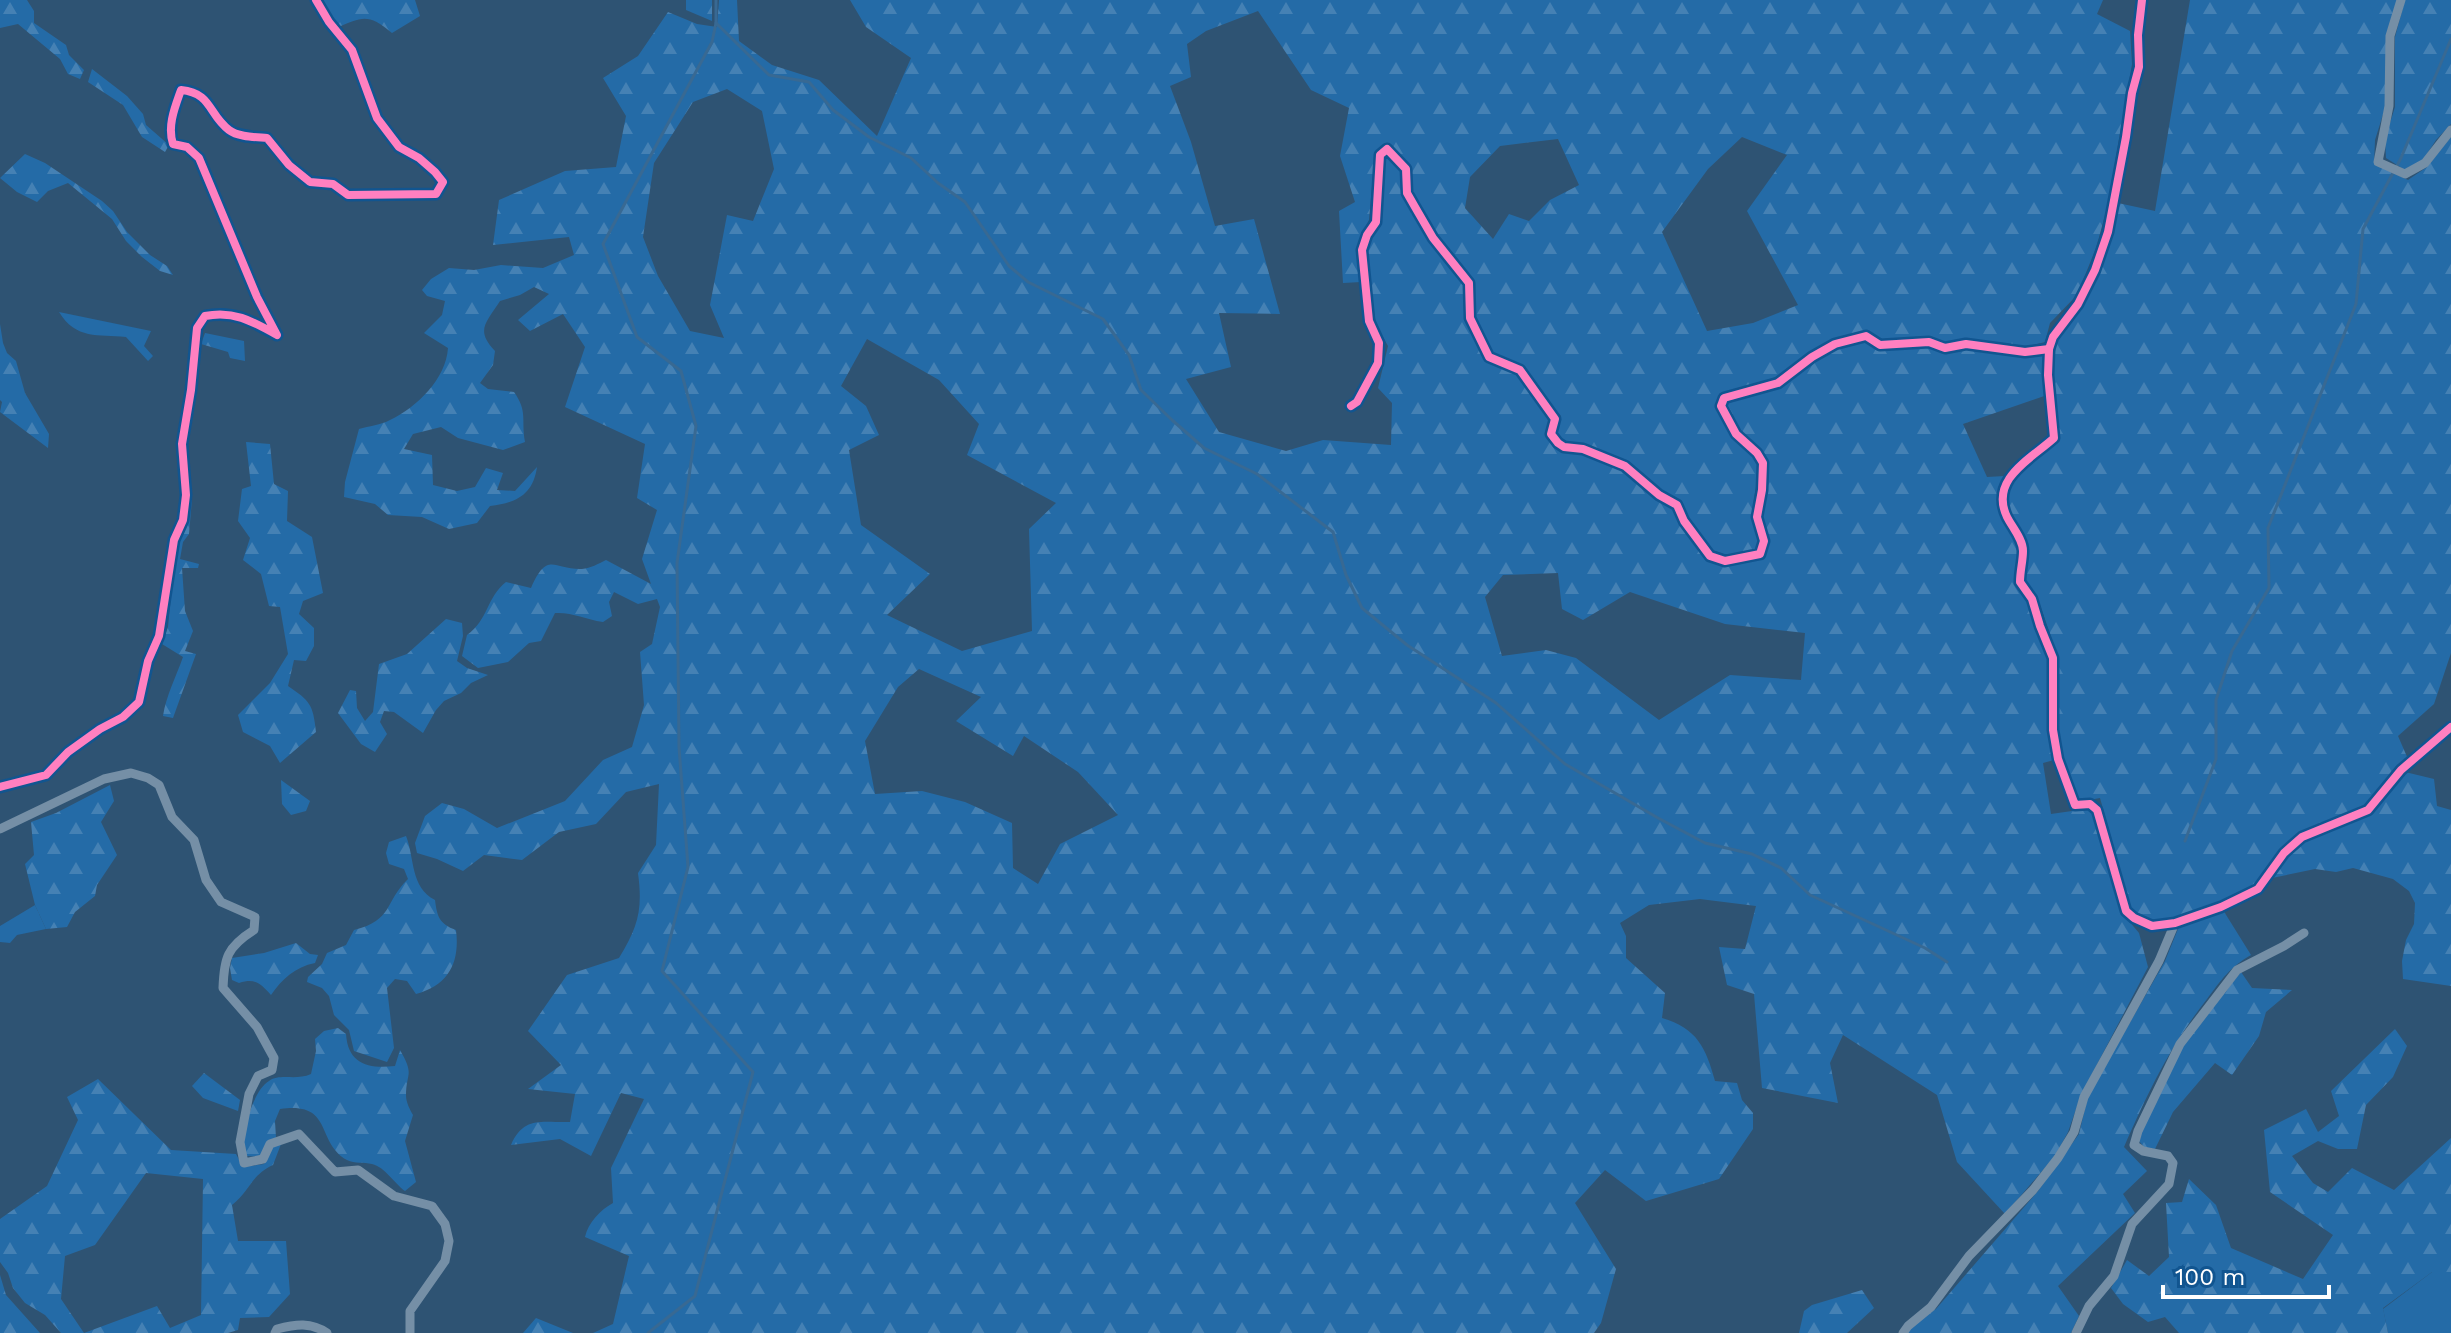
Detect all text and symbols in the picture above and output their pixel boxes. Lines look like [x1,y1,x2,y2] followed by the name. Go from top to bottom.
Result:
[2163,1249,2329,1299] scale bar
[2175,1263,2245,1291] text: 100 m

